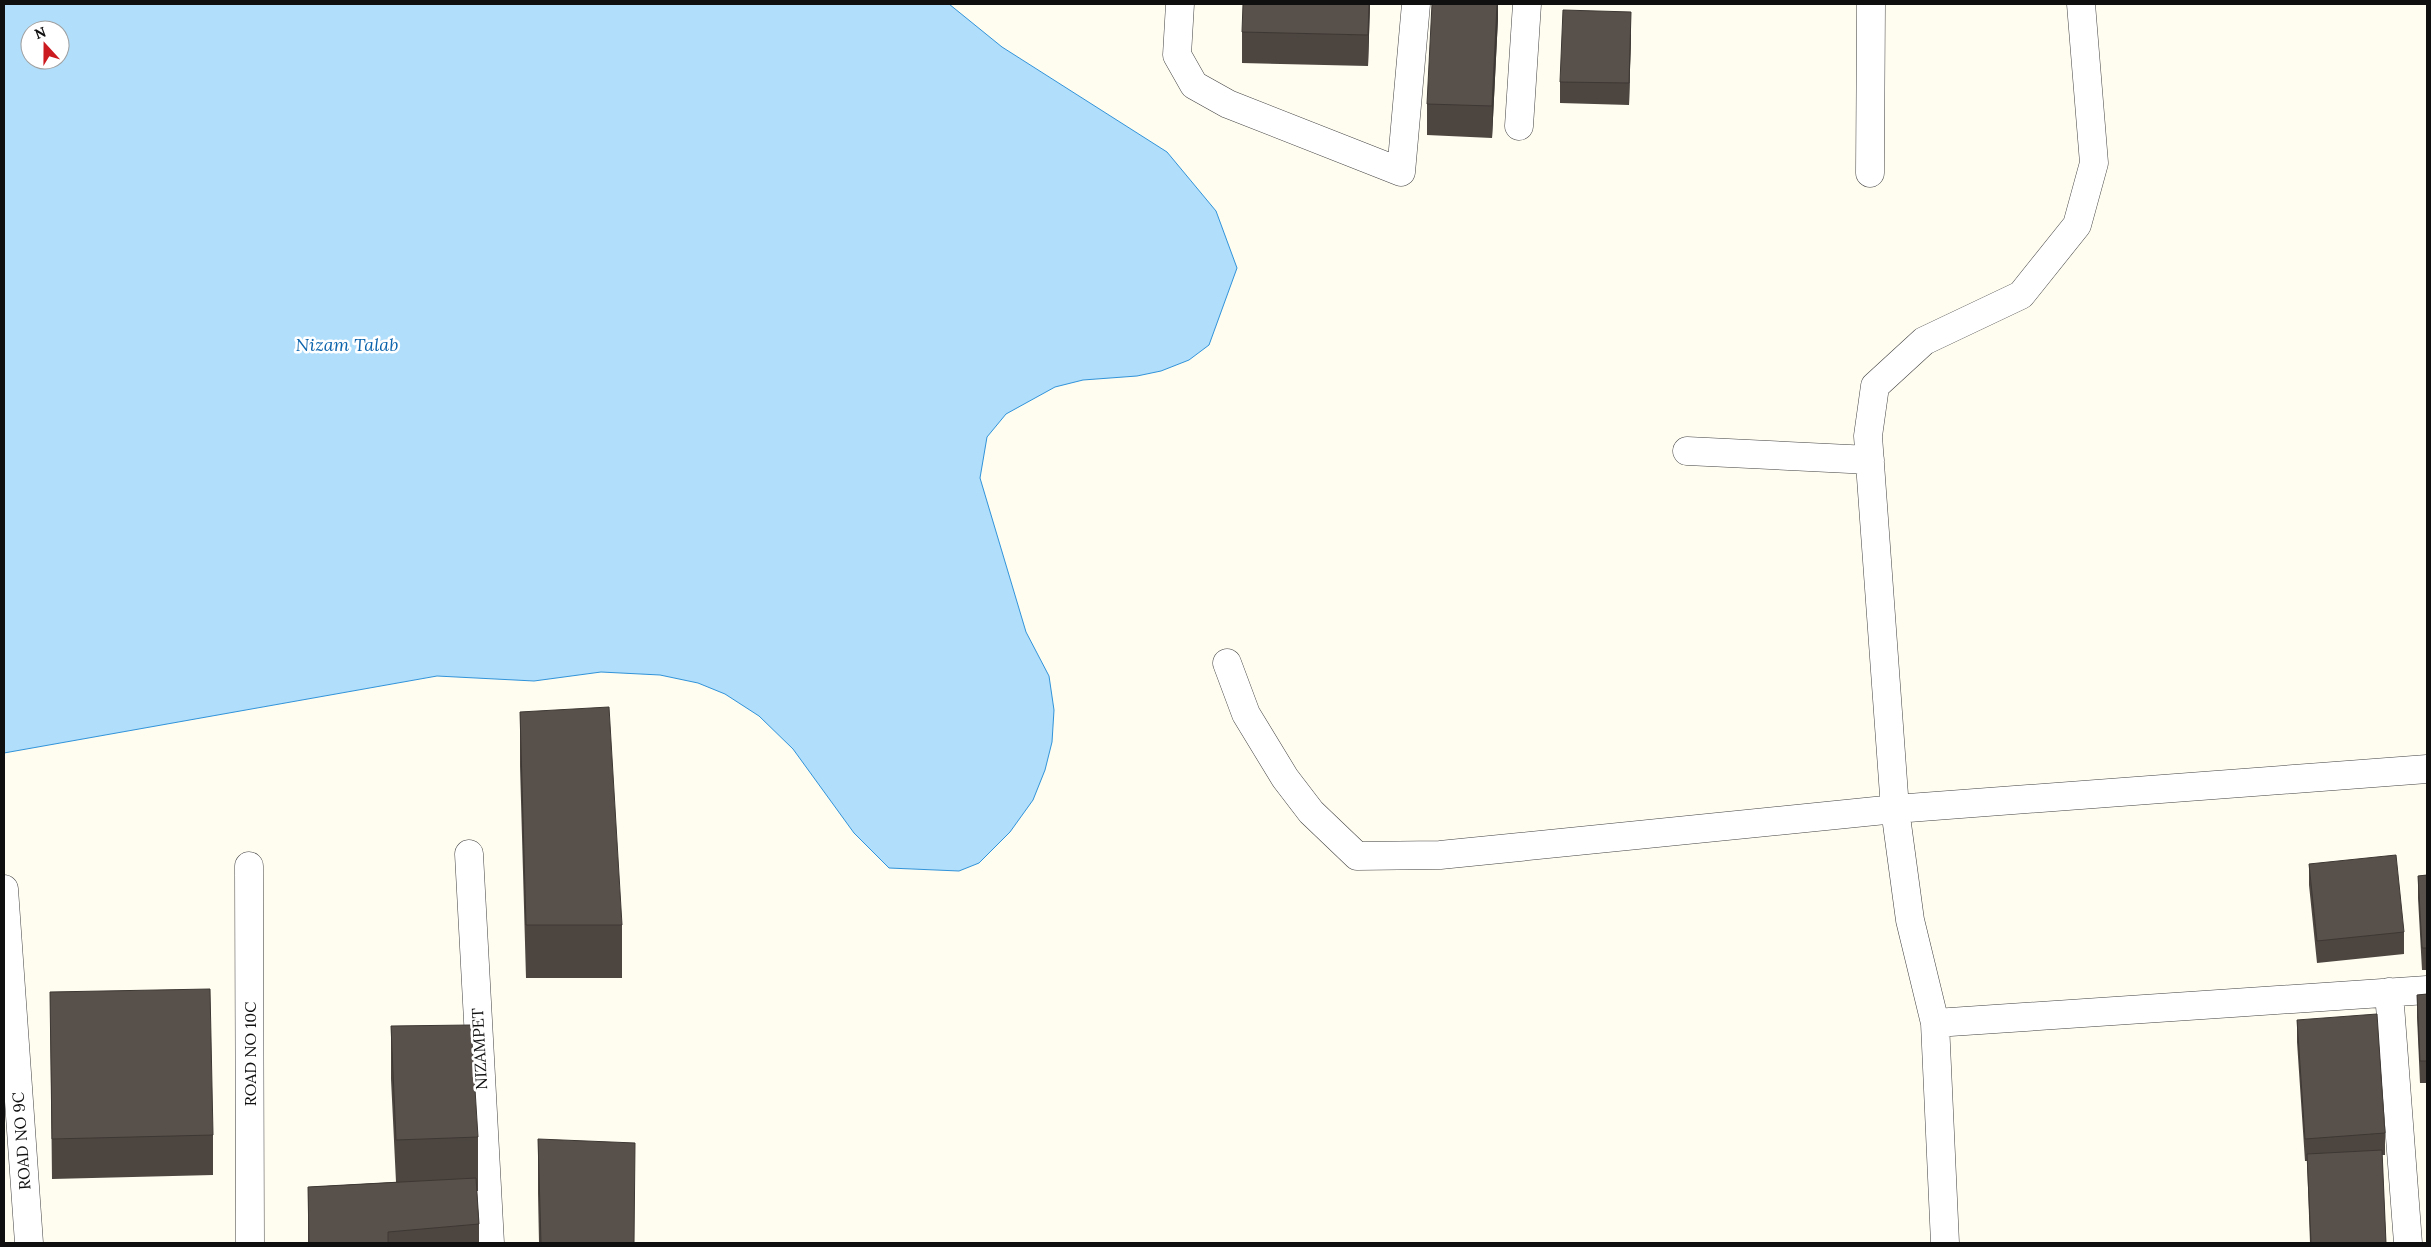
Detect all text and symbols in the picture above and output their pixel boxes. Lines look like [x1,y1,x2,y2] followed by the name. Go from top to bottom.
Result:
[20,20,70,70] north arrow
[32,22,49,43] text: N
[296,333,398,356] water label: Nizam Talab
[240,1002,260,1106] street label: ROAD NO 10C
[467,1008,491,1090] street label: NIZAMPET
[8,1091,34,1191] street label: ROAD NO 9C

